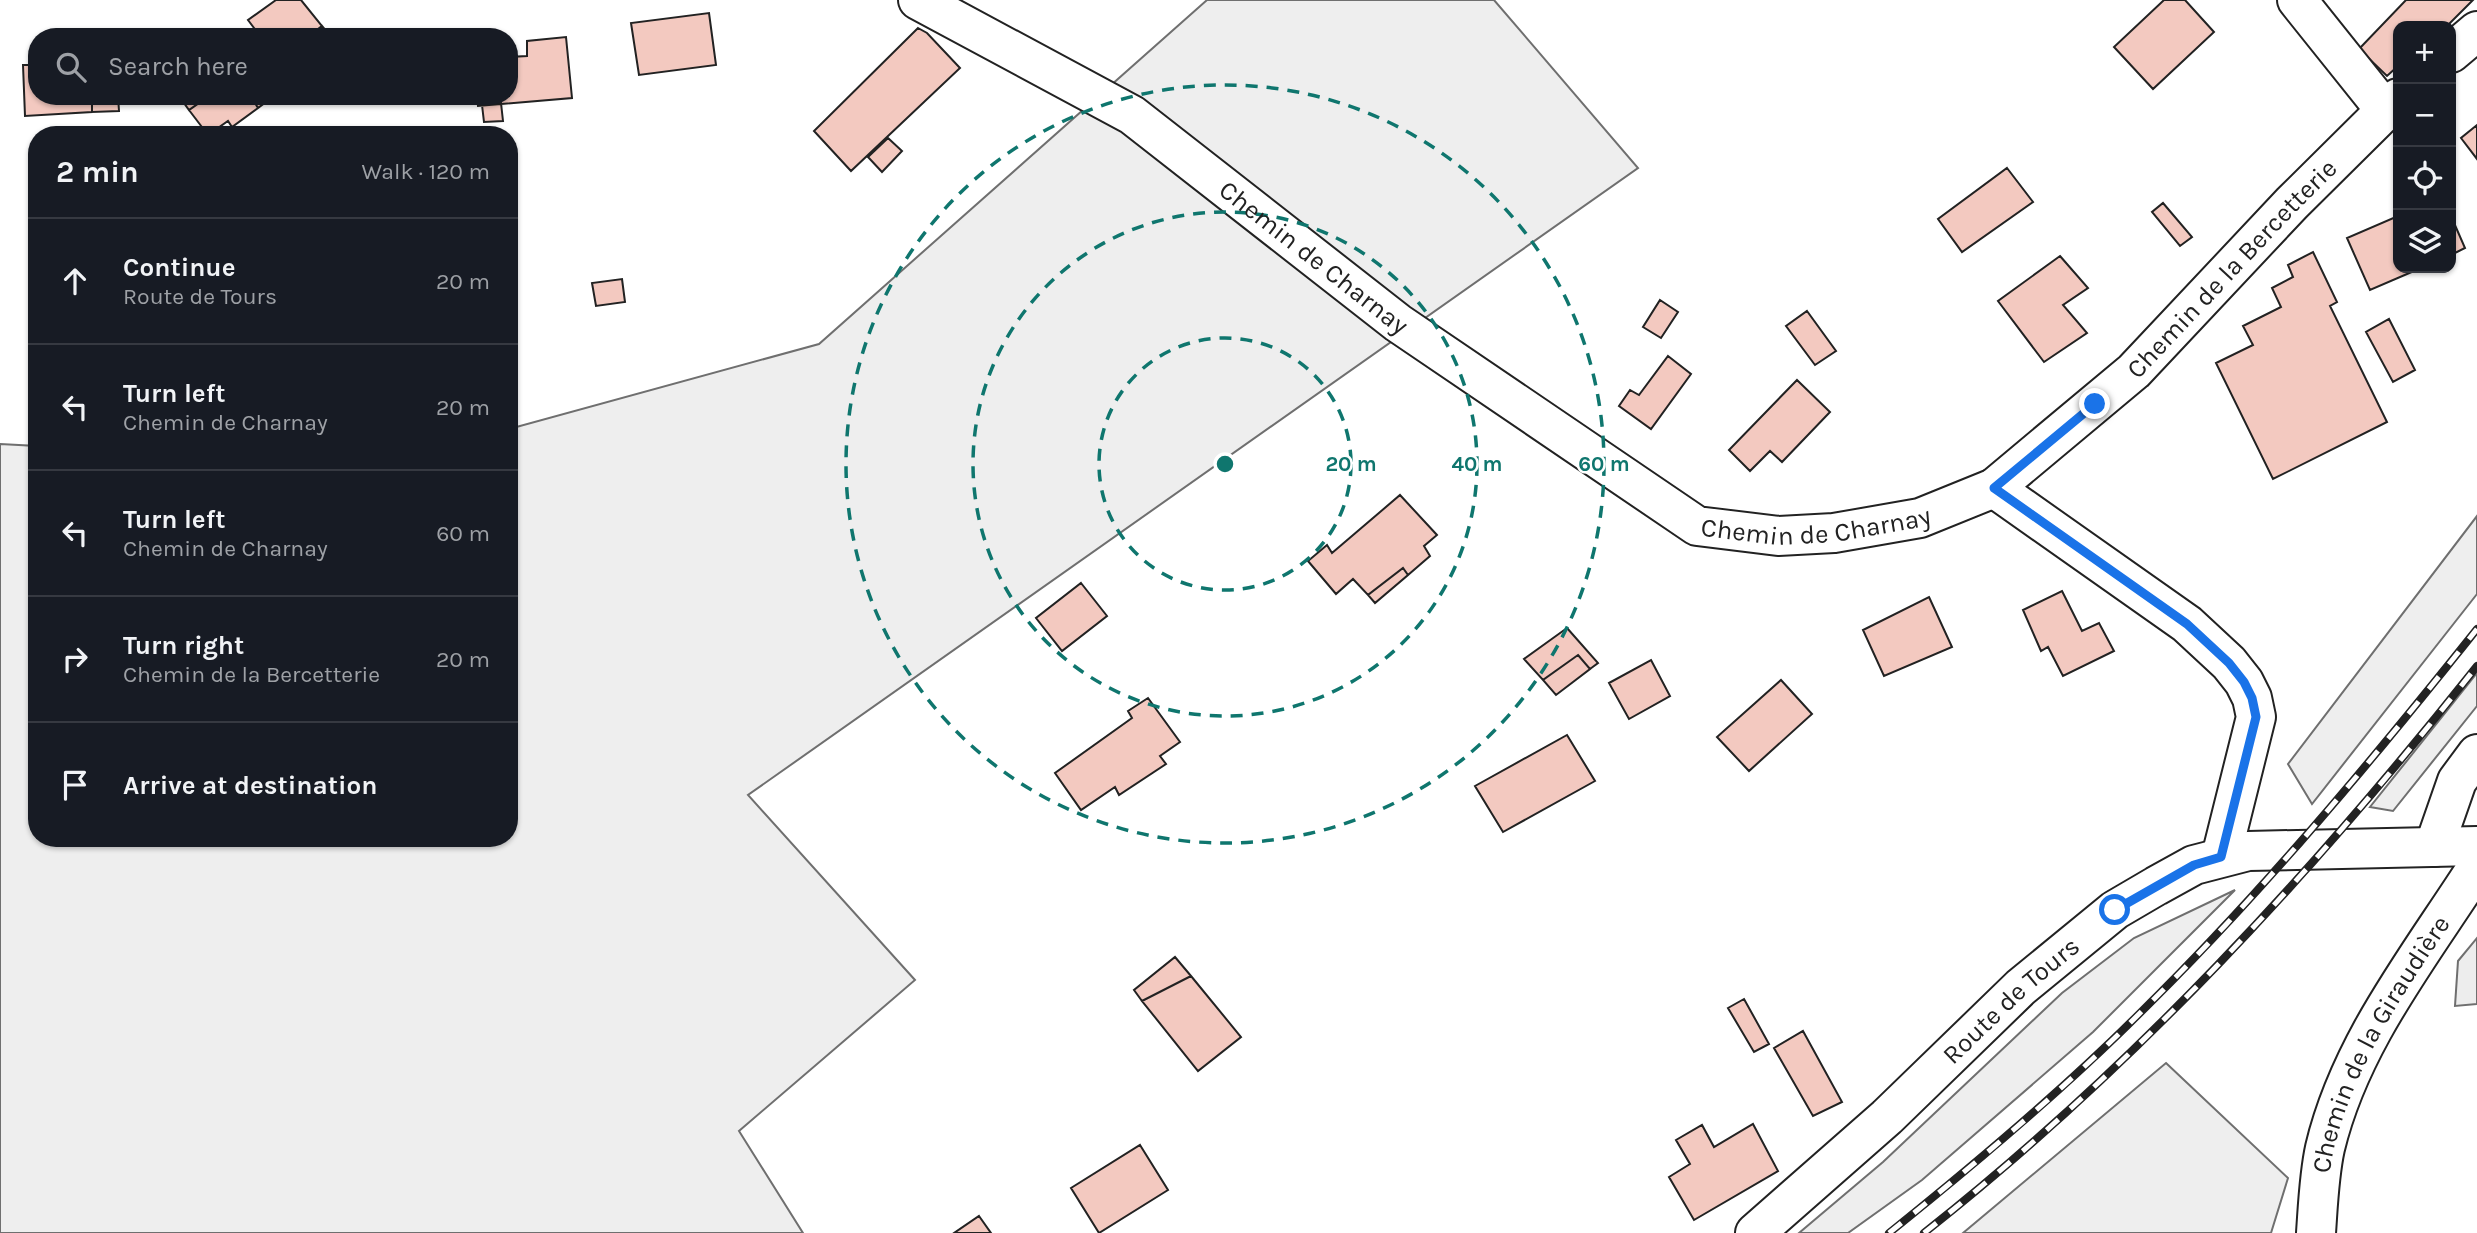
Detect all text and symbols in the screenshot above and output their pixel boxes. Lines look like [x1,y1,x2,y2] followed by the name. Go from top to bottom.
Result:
[2393,21,2456,273] map controls
[2393,21,2456,84] button: +
[28,28,518,105] search box
[52,48,90,86] icon: search
[108,51,248,82] text: Search here
[2393,84,2456,147] button: −
[2393,147,2456,210] button: locate
[2120,153,2343,385] street label: Chemin de la Bercetterie
[56,154,139,190] text: 2 min
[362,158,490,185] text: Walk · 120 m
[1213,174,1414,341] street label: Chemin de Charnay
[2393,210,2456,273] button: layers
[123,252,235,283] text: Continue
[56,262,94,300] icon: ahead
[436,268,490,295] text: 20 m
[123,283,277,310] text: Route de Tours
[123,378,225,409] text: Turn left
[56,388,94,426] icon: left
[2079,388,2110,419] route end
[436,394,490,421] text: 20 m
[123,409,328,436] text: Chemin de Charnay
[1213,452,1237,476] centre of rings
[1325,452,1377,476] text: 20 m
[1451,452,1503,476] text: 40 m
[1578,452,1630,476] text: 60 m
[1699,500,1936,552] street label: Chemin de Charnay
[123,504,225,535] text: Turn left
[56,514,94,552] icon: left
[436,520,490,547] text: 60 m
[123,535,328,562] text: Chemin de Charnay
[123,630,244,661] text: Turn right
[56,640,94,678] icon: right
[436,646,490,673] text: 20 m
[123,661,380,688] text: Chemin de la Bercetterie
[56,766,94,804] icon: arrive
[123,770,377,801] text: Arrive at destination
[2099,894,2130,925] route start
[2306,910,2456,1175] street label: Chemin de la Giraudière
[1936,931,2086,1071] street label: Route de Tours

